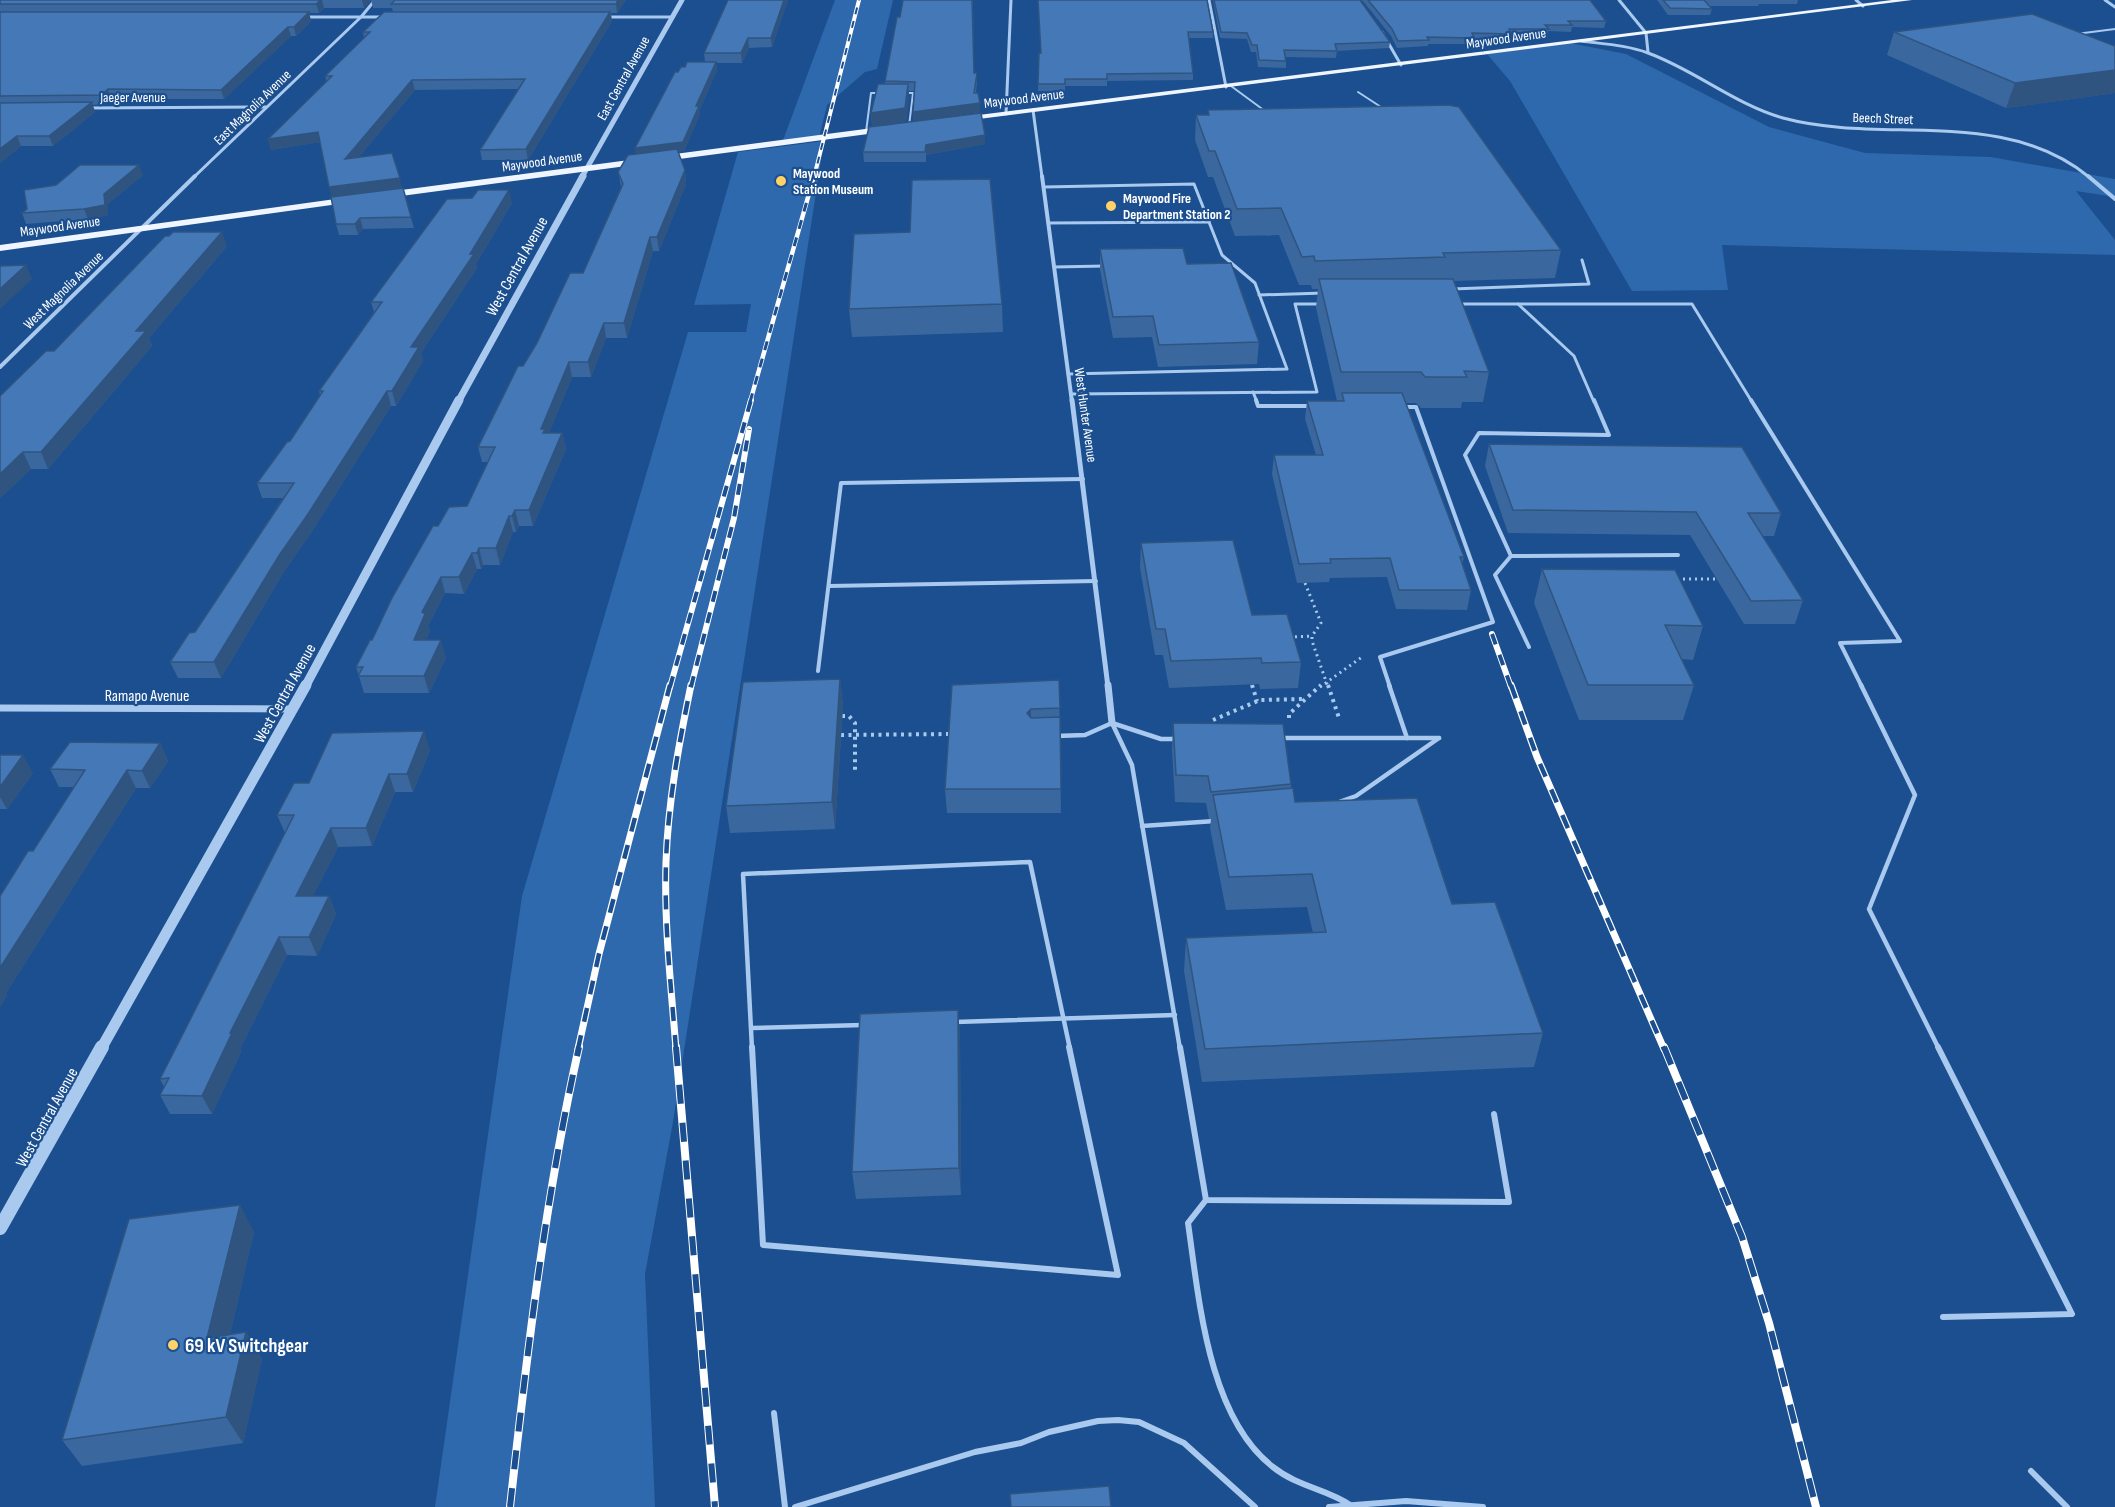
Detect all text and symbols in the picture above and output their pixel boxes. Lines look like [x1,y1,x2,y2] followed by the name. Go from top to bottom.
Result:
[1465,24,1547,53] street label: Maywood Avenue
[593,33,654,123] street label: East Central Avenue
[210,66,295,149] street label: East Magnolia Avenue
[983,85,1065,112] street label: Maywood Avenue
[99,89,166,106] street label: Jaeger Avenue
[1852,109,1914,128] street label: Beech Street
[501,147,583,176] street label: Maywood Avenue
[793,165,873,198] place label: Maywood Station Museum
[774,174,788,188] marker: Maywood Station Museum
[1123,190,1230,223] place label: Maywood Fire Department Station 2
[1104,199,1118,213] marker: Maywood Fire Department Station 2
[19,212,101,241] street label: Maywood Avenue
[482,214,552,320] street label: West Central Avenue
[20,248,107,333] street label: West Magnolia Avenue
[1070,367,1101,463] street label: West Hunter Avenue
[250,641,320,747] street label: West Central Avenue
[105,687,189,706] street label: Ramapo Avenue
[12,1065,82,1171] street label: West Central Avenue
[185,1334,308,1358] place label: 69 kV Switchgear
[166,1338,180,1352] marker: 69 kV Switchgear

